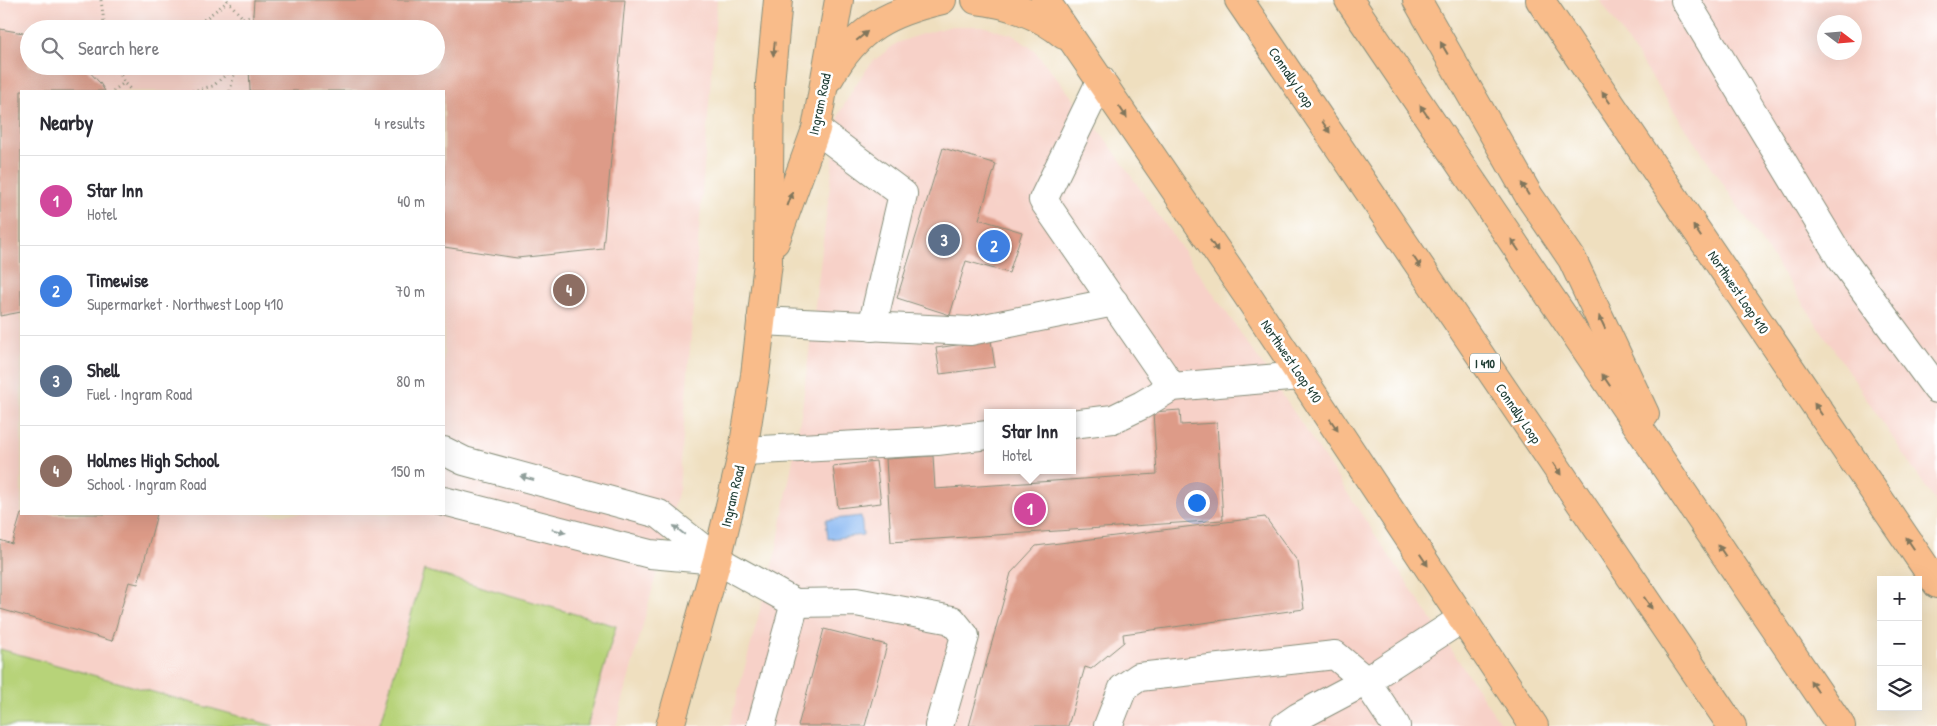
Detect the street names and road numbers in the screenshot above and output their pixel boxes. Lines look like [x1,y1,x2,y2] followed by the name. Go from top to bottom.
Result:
[1264,43,1319,112] street label: Connally Loop
[803,71,836,137] street label: Ingram Road
[1703,246,1774,338] street label: Northwest Loop 410
[1256,315,1327,407] street label: Northwest Loop 410
[1470,353,1500,372] road number: I 410
[1491,379,1546,448] street label: Connally Loop
[716,463,749,529] street label: Ingram Road

